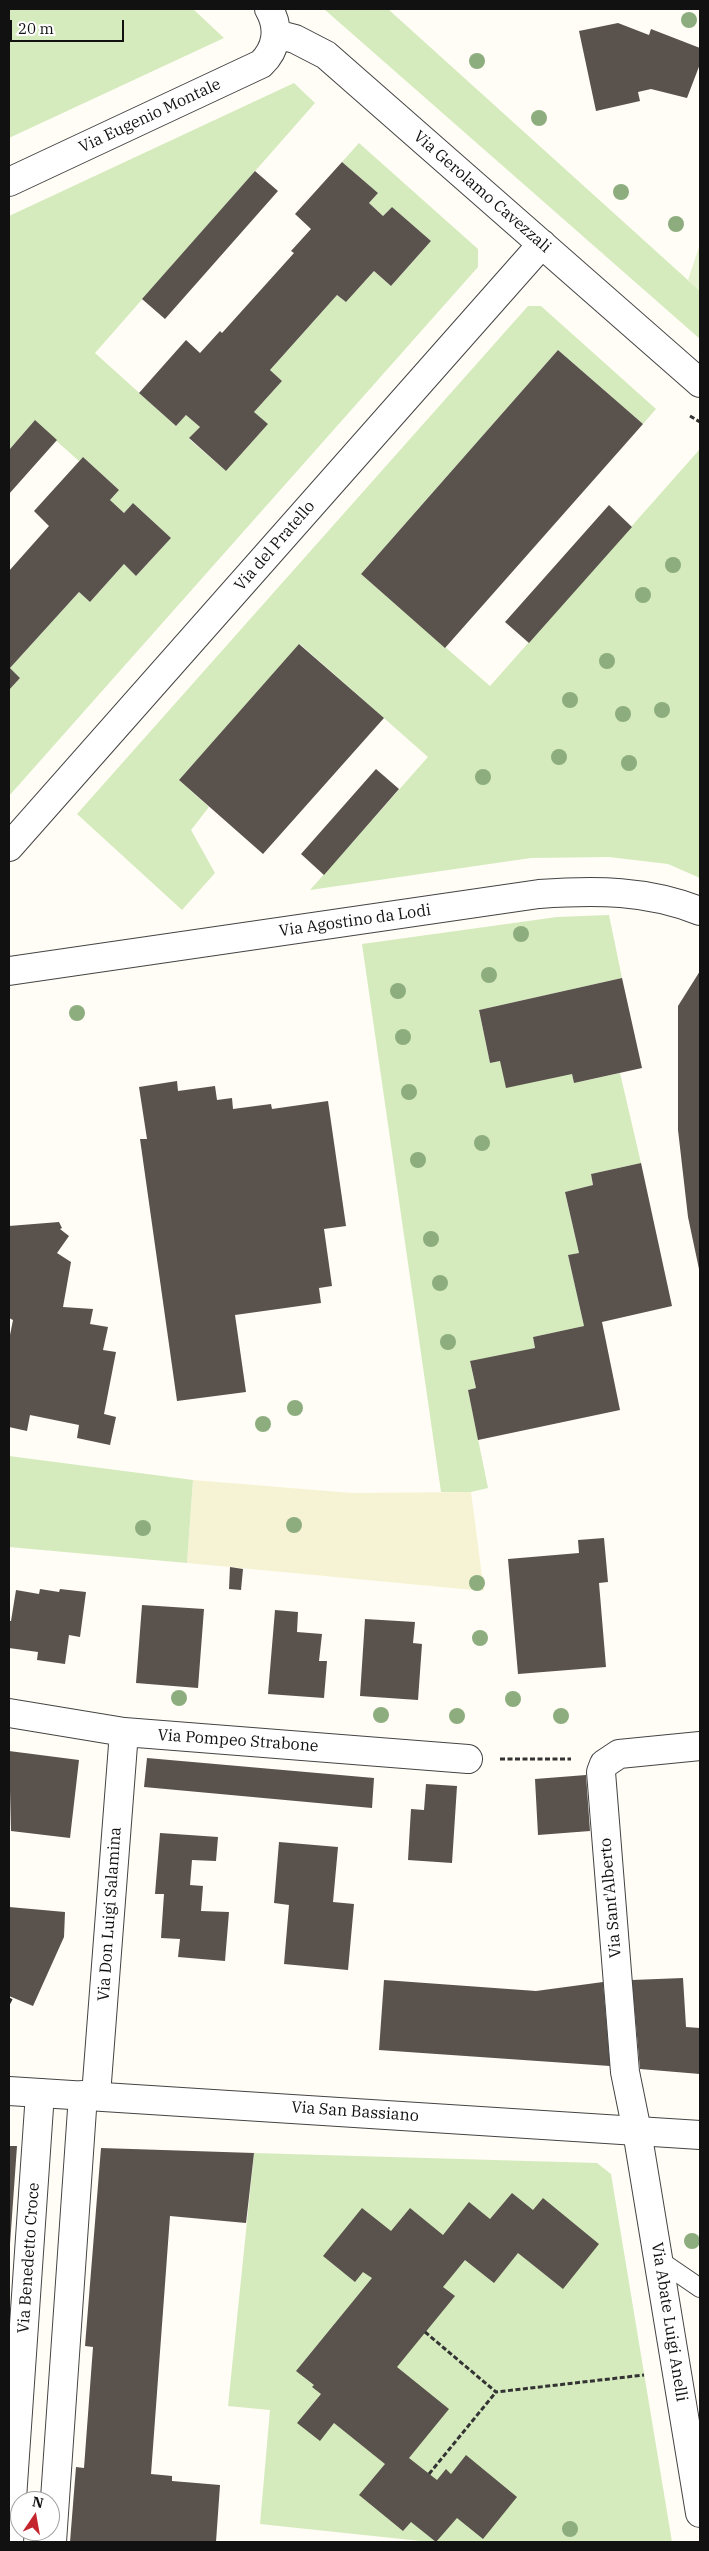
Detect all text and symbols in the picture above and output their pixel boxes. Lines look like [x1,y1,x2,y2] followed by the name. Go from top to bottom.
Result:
[12,10,126,42] scale bar
[18,19,54,38] text: 20 m
[76,75,224,157] street label: Via Eugenio Montale
[409,127,555,257] street label: Via Gerolamo Cavezzali
[231,497,319,595] street label: Via del Pratello
[278,901,432,941] street label: Via Agostino da Lodi
[157,1726,319,1756] street label: Via Pompeo Strabone
[94,1826,126,2002] street label: Via Don Luigi Salamina
[596,1837,626,1959] street label: Via Sant'Alberto
[291,2098,419,2126] street label: Via San Bassiano
[14,2182,44,2334] street label: Via Benedetto Croce
[647,2241,691,2403] street label: Via Abate Luigi Anelli
[10,2491,60,2541] north arrow
[31,2492,45,2512] text: N

